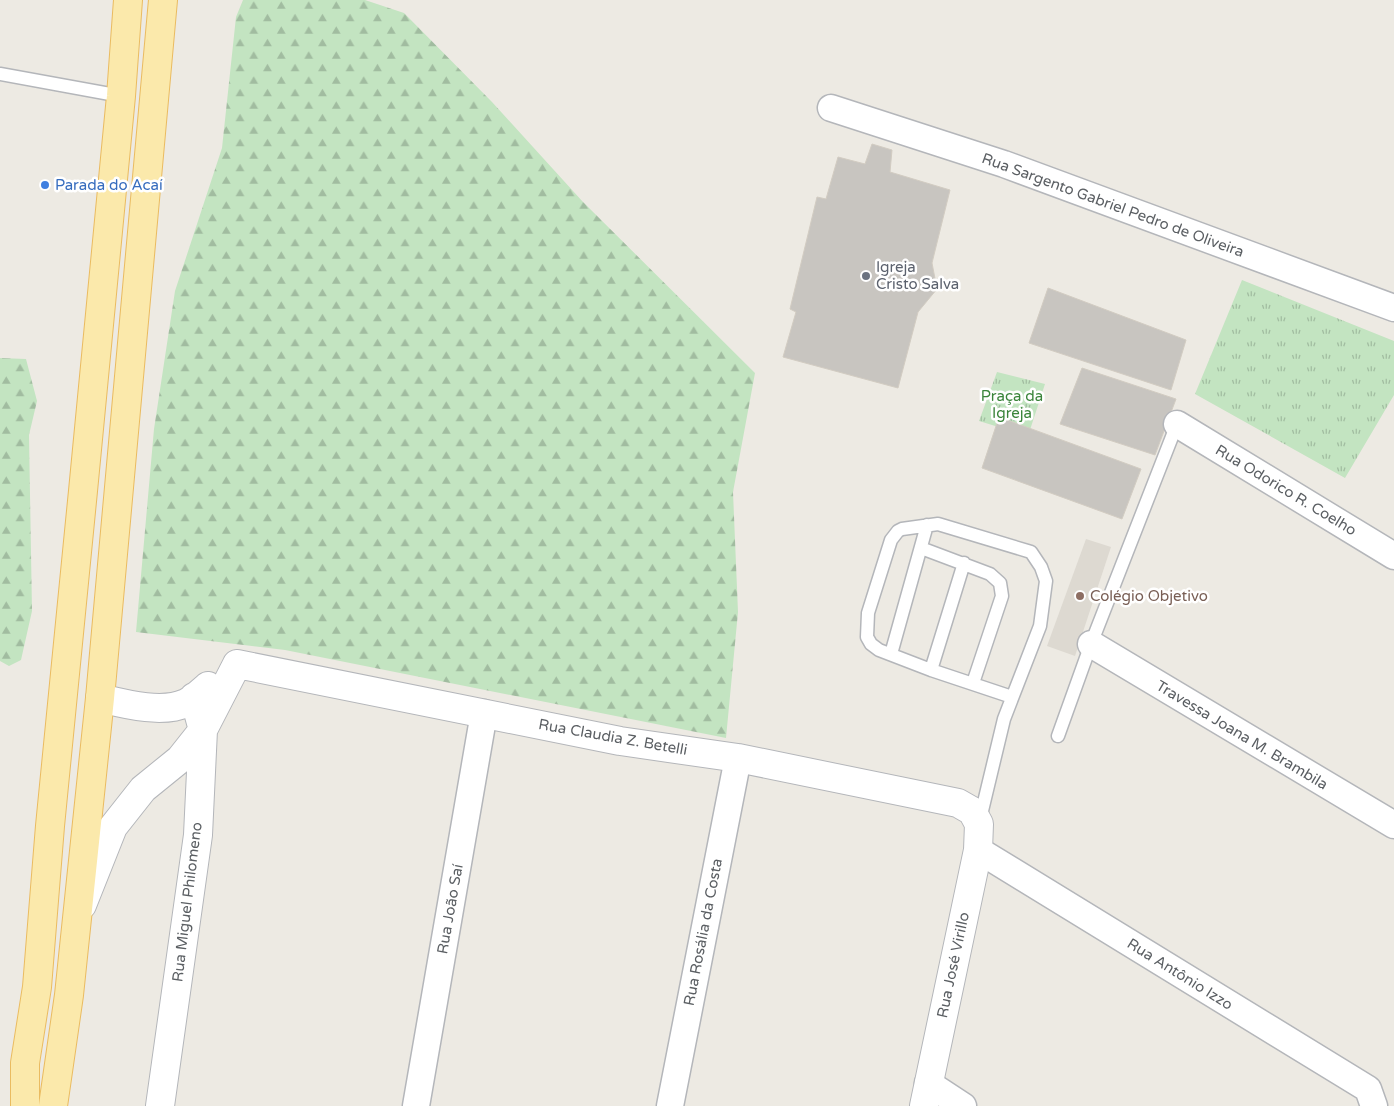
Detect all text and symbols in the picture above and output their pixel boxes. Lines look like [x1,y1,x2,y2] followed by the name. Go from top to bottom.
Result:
[979,149,1247,261] street label: Rua Sargento Gabriel Pedro de Oliveira
[55,176,163,194] place label: Parada do Acaí
[39,179,51,191] marker: Parada do Acaí
[876,258,959,293] place label: Igreja Cristo Salva
[860,270,872,282] marker: Igreja Cristo Salva
[981,387,1043,422] park label: Praça da Igreja
[1212,441,1360,539] street label: Rua Odorico R. Coelho
[1090,587,1208,605] place label: Colégio Objetivo
[1074,590,1086,602] marker: Colégio Objetivo
[1153,676,1331,794] street label: Travessa Joana M. Brambila
[537,715,689,759] street label: Rua Claudia Z. Betelli
[168,821,206,983] street label: Rua Miguel Philomeno
[680,857,726,1007] street label: Rua Rosália da Costa
[433,862,467,955] street label: Rua João Saí
[933,910,973,1020] street label: Rua José Virillo
[1124,934,1236,1014] street label: Rua Antônio Izzo

